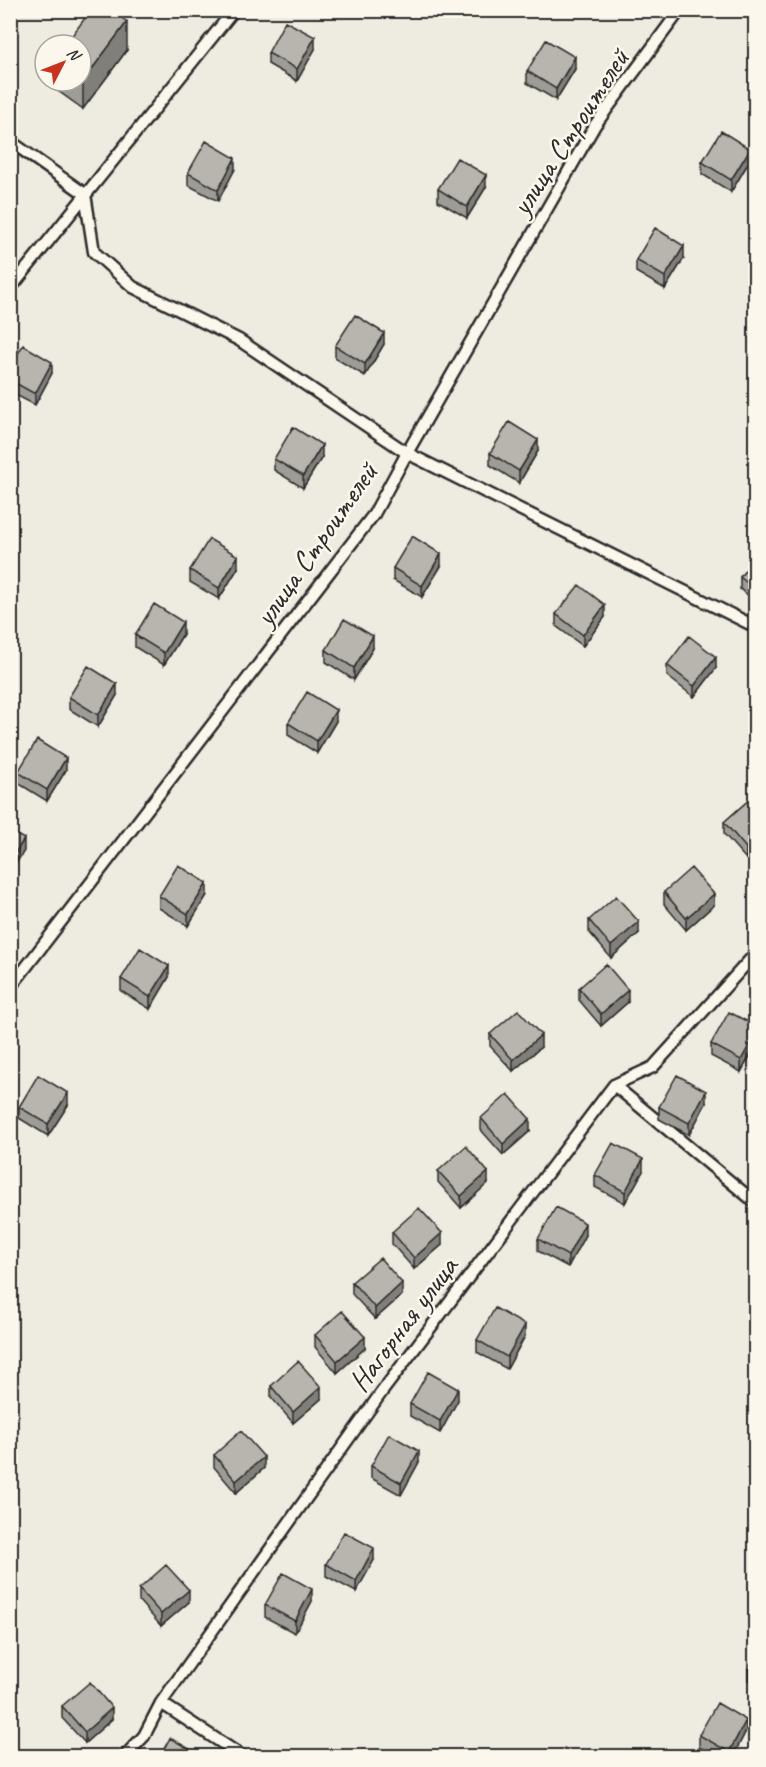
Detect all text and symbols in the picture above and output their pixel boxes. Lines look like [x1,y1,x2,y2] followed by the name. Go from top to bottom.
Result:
[33,33,93,93] north arrow
[501,40,639,224] street label: улица Строителей
[63,43,86,66] text: N
[244,454,387,635] street label: улица Строителей
[340,1247,467,1399] street label: Нагорная улица

